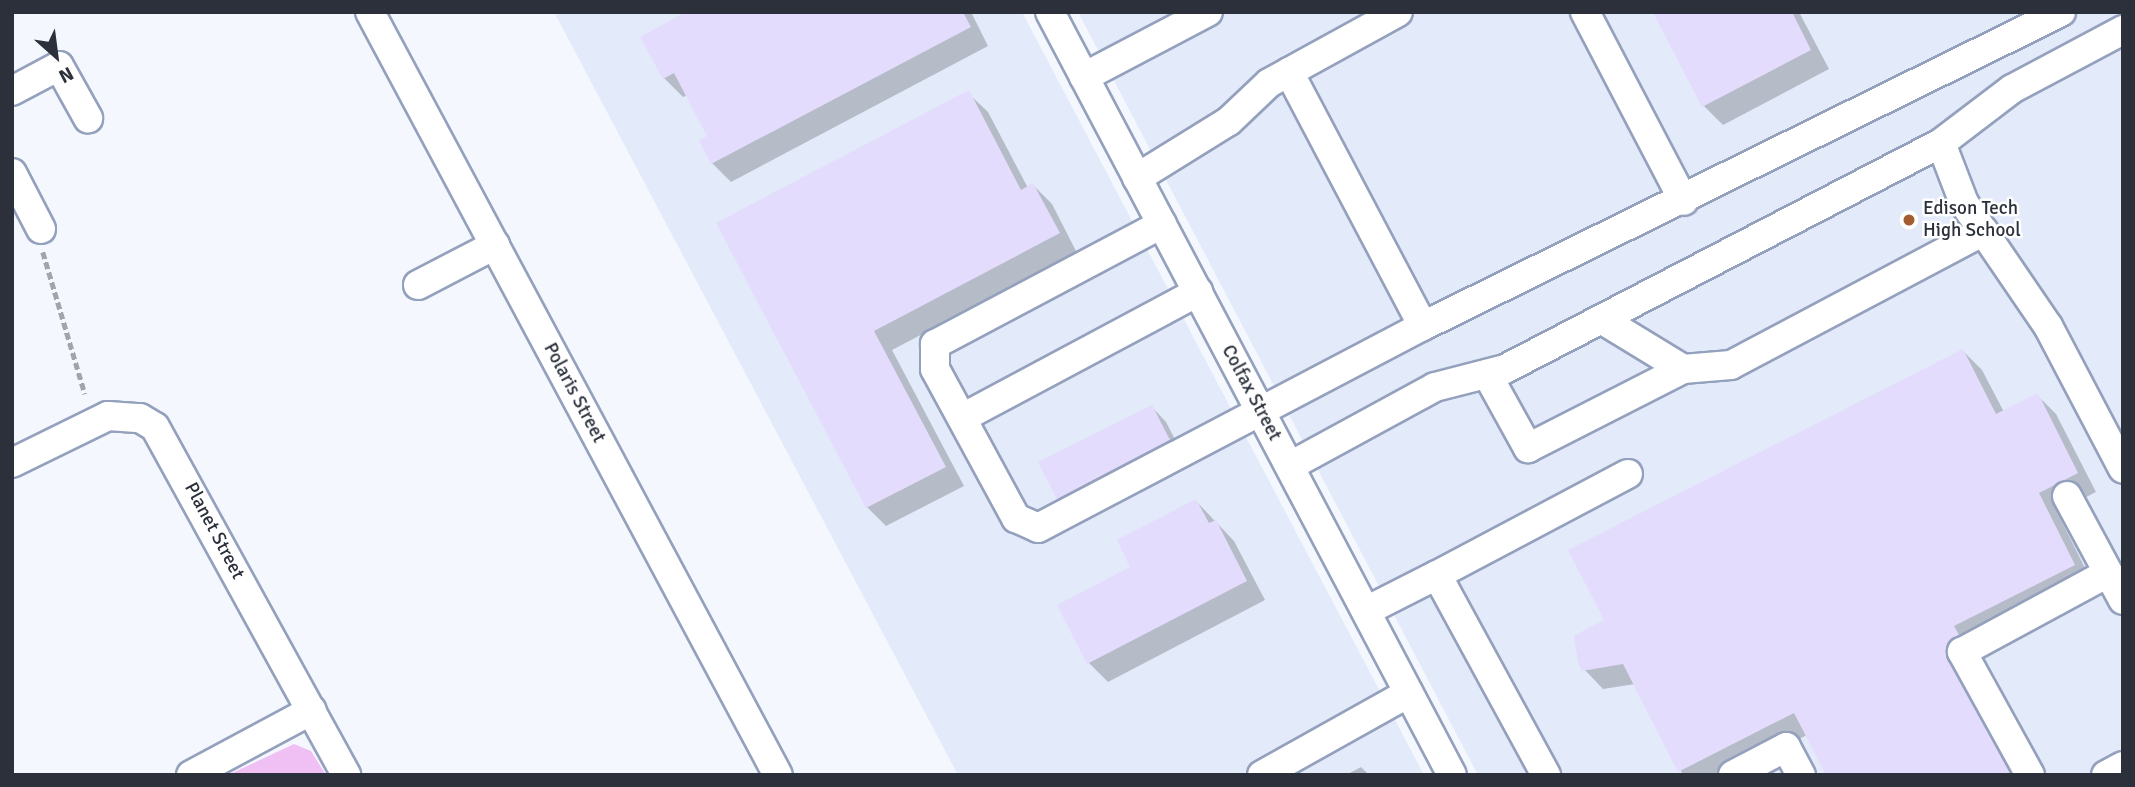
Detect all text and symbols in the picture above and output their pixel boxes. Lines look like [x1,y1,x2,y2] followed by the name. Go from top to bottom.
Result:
[21,21,91,91] north arrow
[54,61,77,88] text: N
[1923,198,2021,242] place label: Edison Tech High School
[1901,212,1917,228] marker: Edison Tech High School
[538,339,610,447] street label: Polaris Street
[1216,341,1286,445] street label: Colfax Street
[179,479,249,583] street label: Planet Street

